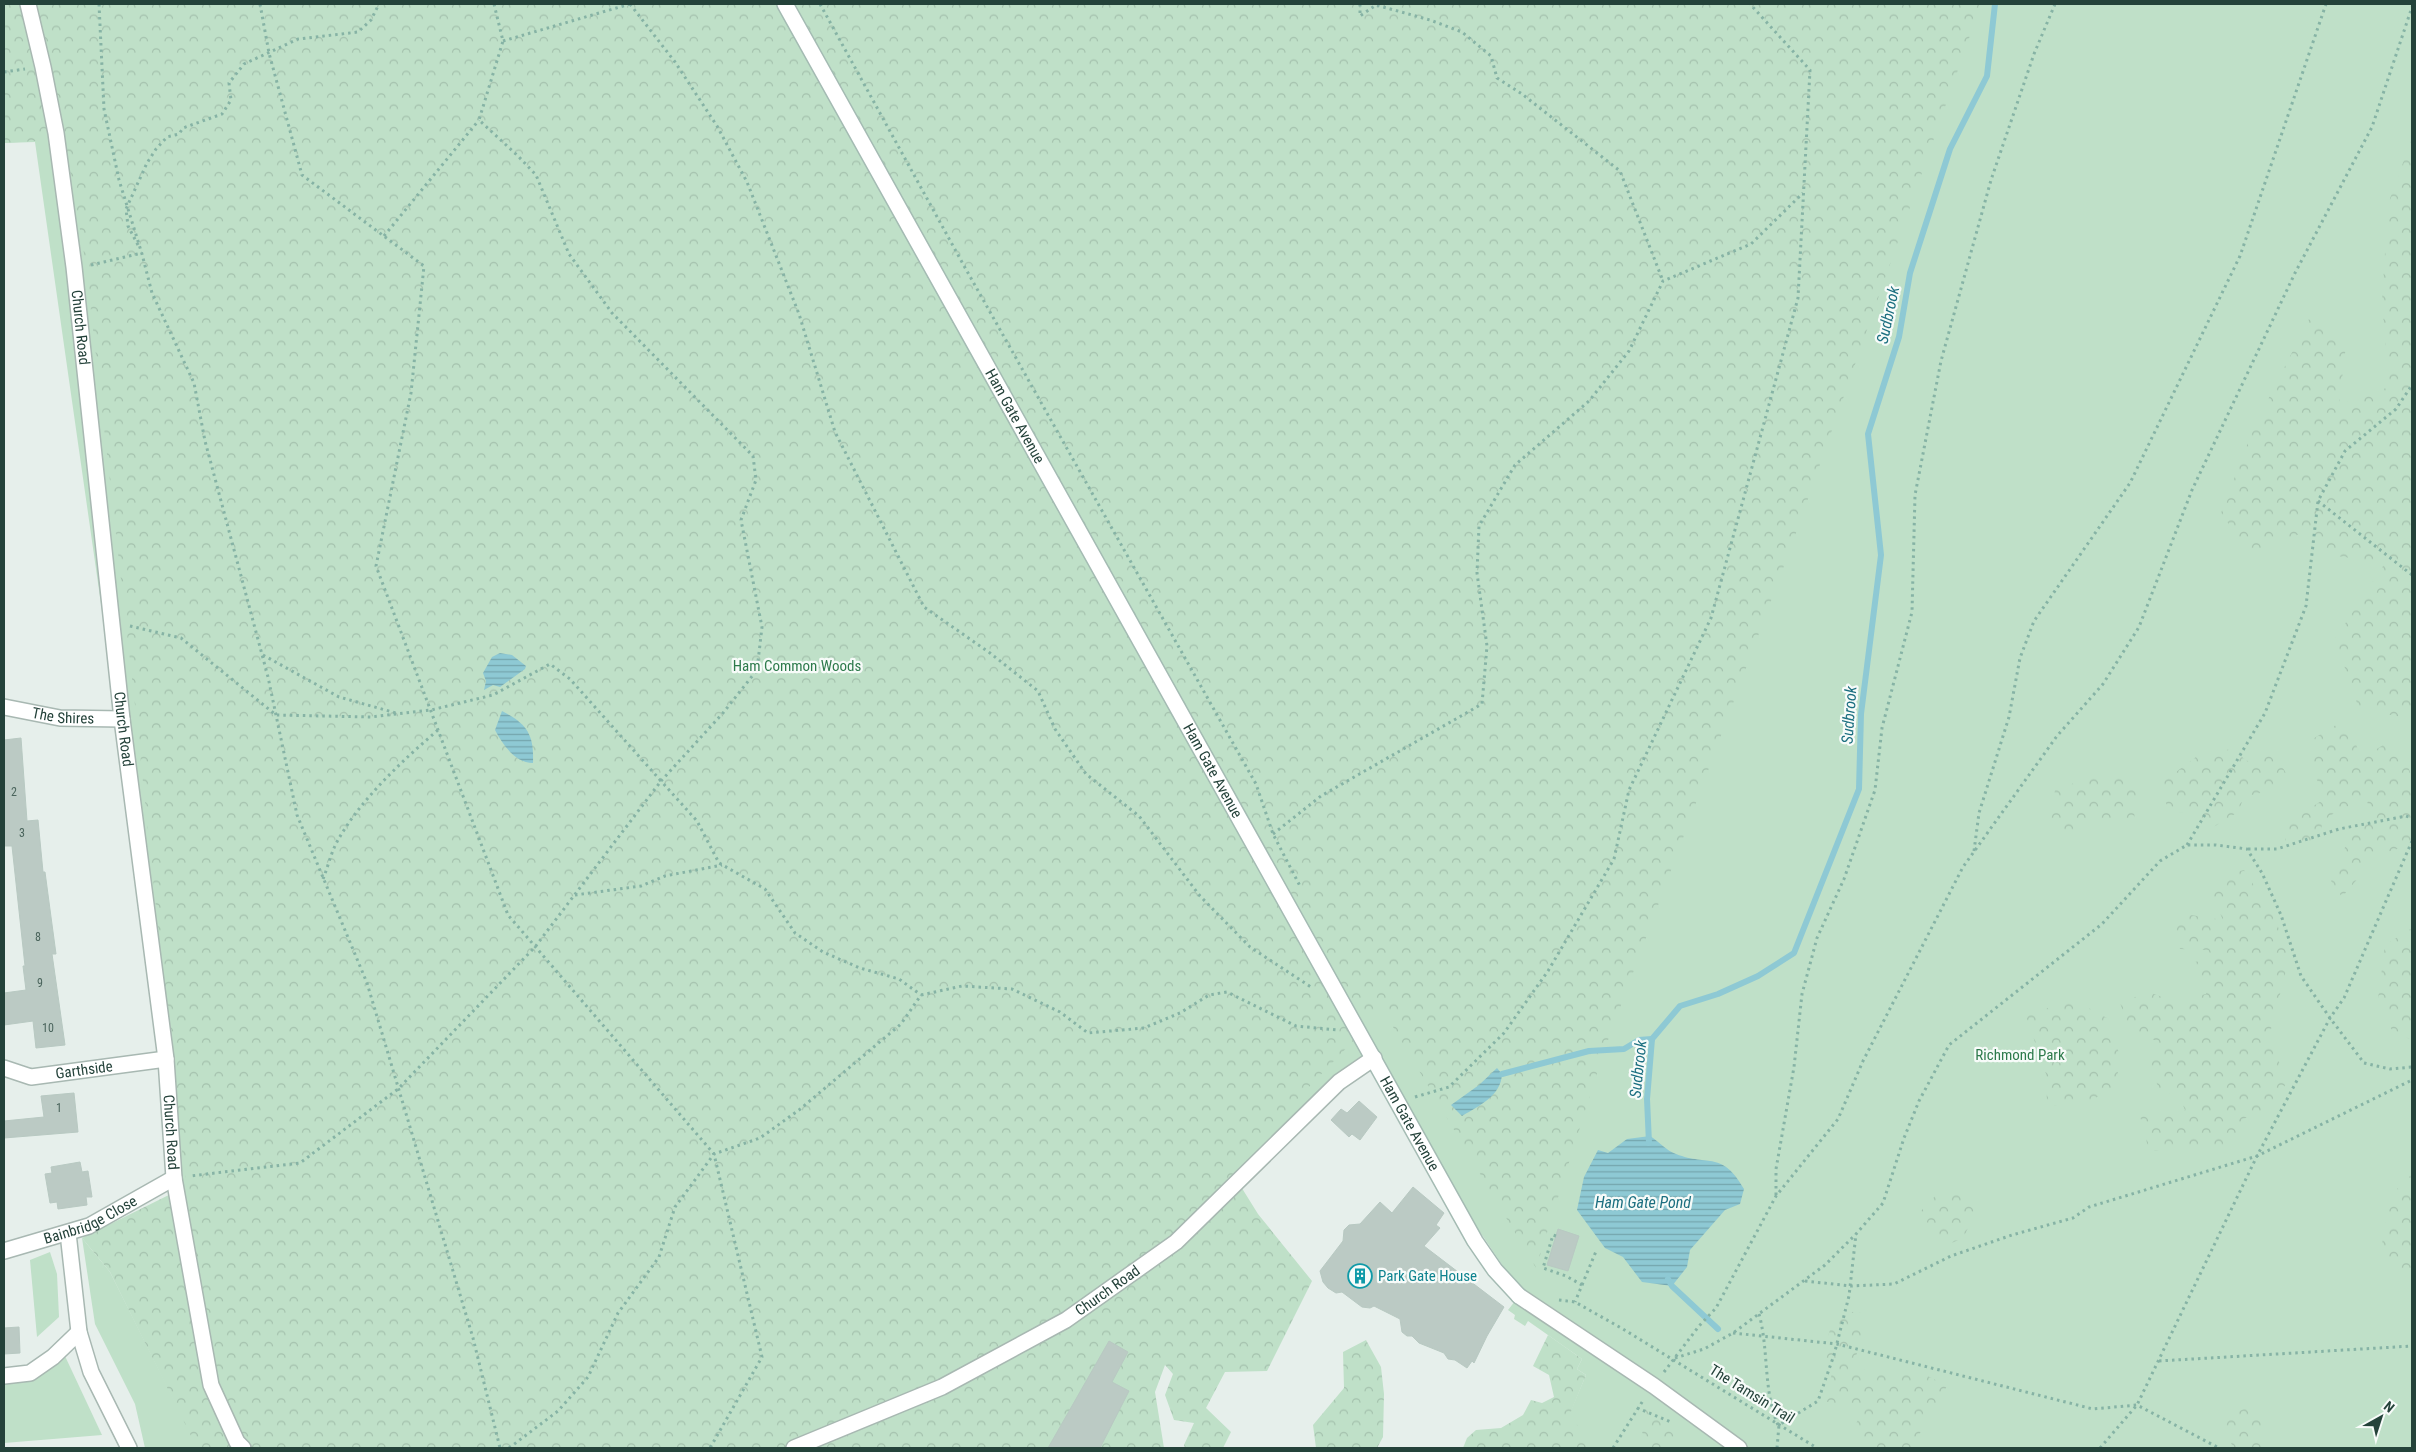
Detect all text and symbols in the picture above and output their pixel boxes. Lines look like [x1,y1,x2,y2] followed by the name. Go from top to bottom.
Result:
[1873,284,1904,345] water label: Sudbrook
[67,289,93,366] street label: Church Road
[981,366,1048,467] street label: Ham Gate Avenue
[733,657,861,675] park label: Ham Common Woods
[1837,684,1861,745] water label: Sudbrook
[110,691,137,768] street label: Church Road
[31,704,94,728] street label: The Shires
[1179,720,1246,821] street label: Ham Gate Avenue
[11,785,17,799] house number: 2
[19,826,25,840] house number: 3
[35,930,41,944] house number: 8
[37,976,43,990] house number: 9
[42,1021,54,1035] house number: 10
[1626,1038,1651,1099] water label: Sudbrook
[1975,1046,2065,1064] park label: Richmond Park
[54,1057,114,1083] street label: Garthside
[1376,1073,1443,1174] street label: Ham Gate Avenue
[159,1094,182,1170] street label: Church Road
[56,1101,62,1115] house number: 1
[42,1192,140,1248] street label: Bainbridge Close
[1595,1193,1691,1212] water label: Ham Gate Pond
[1072,1261,1143,1320] street label: Church Road
[1347,1263,1373,1289] building icon: Park Gate House
[1378,1267,1477,1285] place label: Park Gate House
[1706,1361,1798,1427] street label: The Tamsin Trail
[2356,1392,2406,1442] north arrow
[2381,1398,2398,1416] text: N

